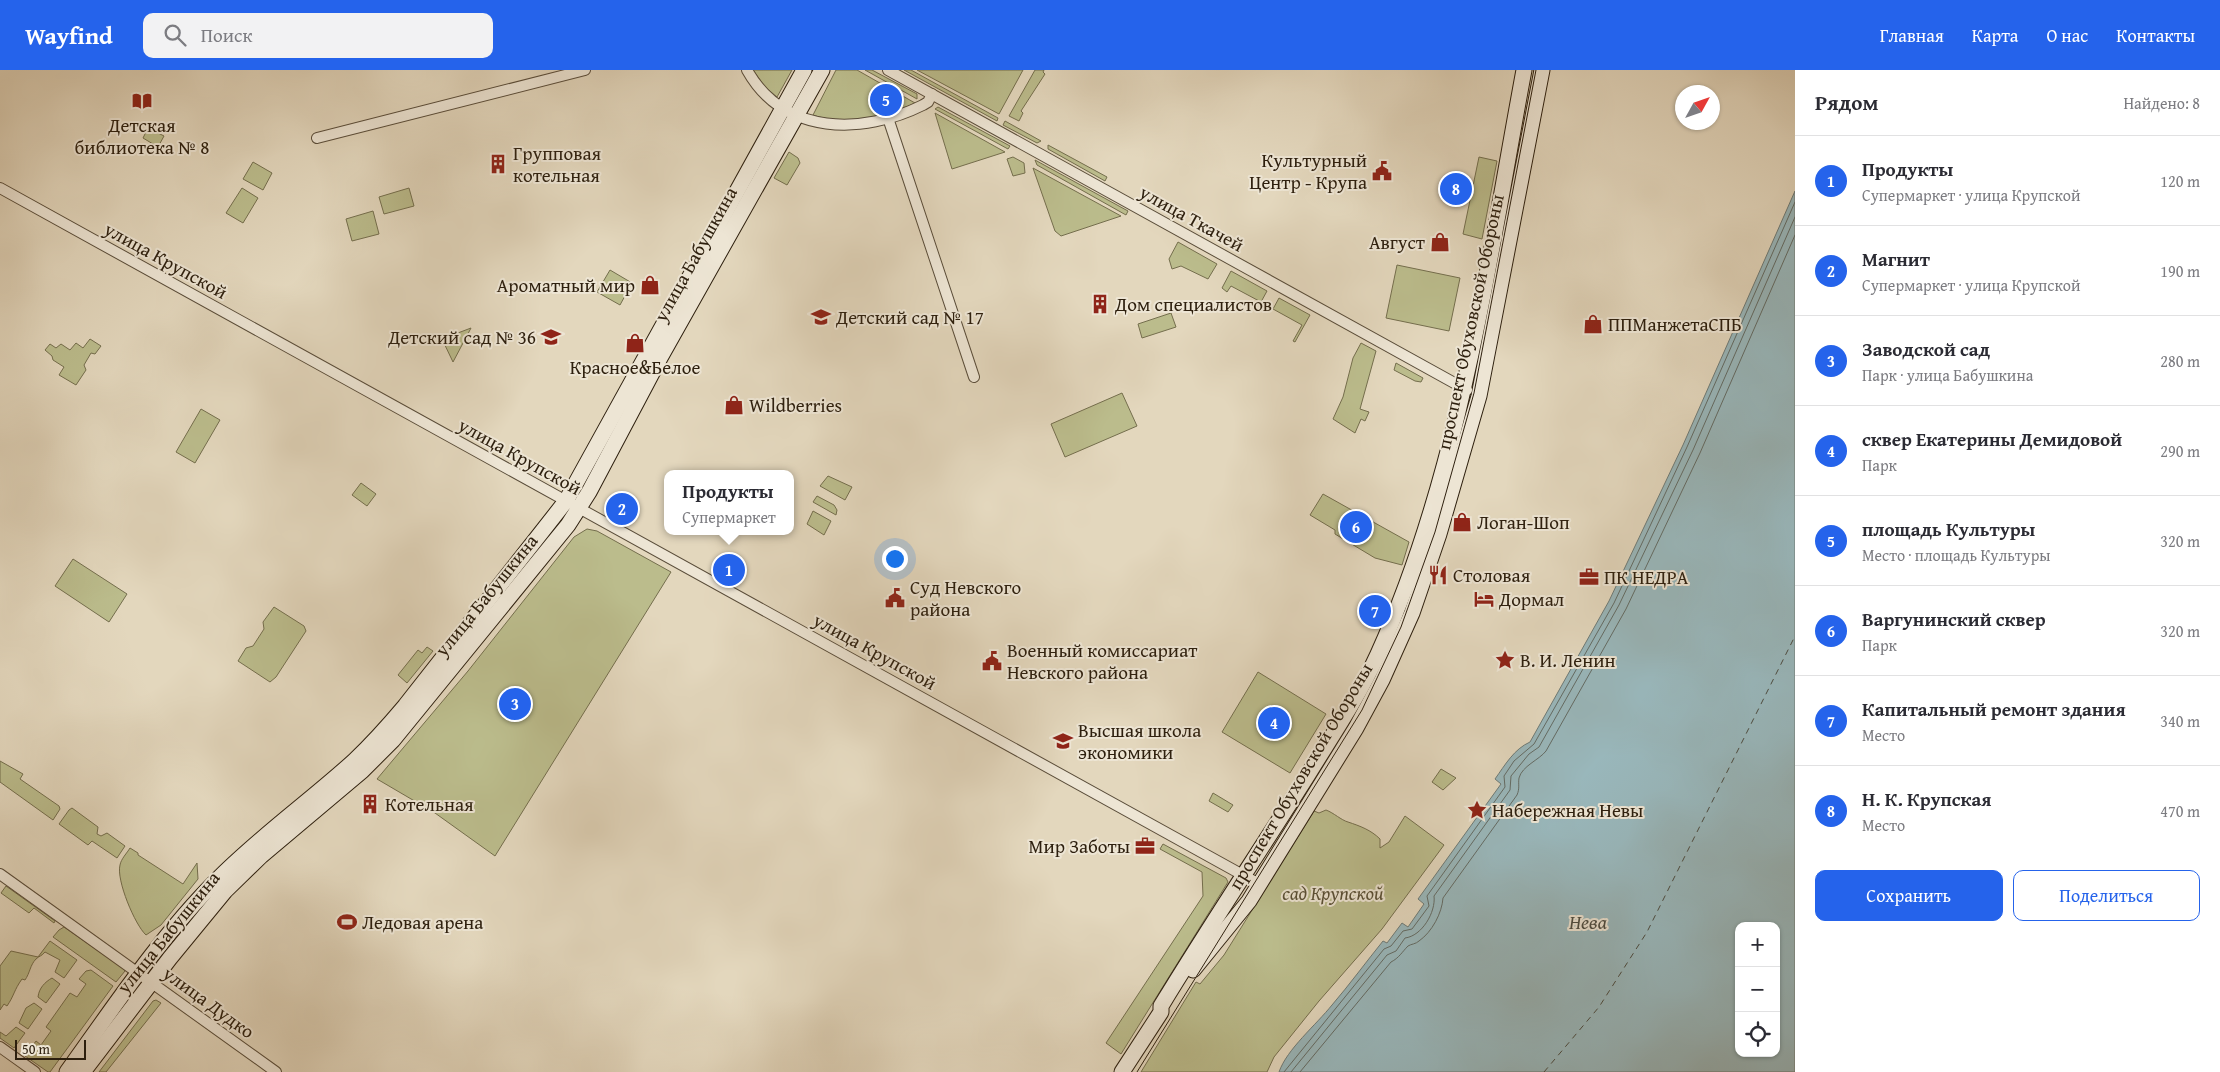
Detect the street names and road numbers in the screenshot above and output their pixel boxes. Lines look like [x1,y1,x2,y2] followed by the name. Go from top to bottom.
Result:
[1134,177,1249,258] street label: улица Ткачей
[646,181,744,327] street label: улица Бабушкина
[1429,192,1511,452] street label: проспект Обуховской Обороны
[98,214,233,305] street label: улица Крупской
[452,410,587,501] street label: улица Крупской
[427,528,544,663] street label: улица Бабушкина
[807,605,942,696] street label: улица Крупской
[1221,657,1379,895] street label: проспект Обуховской Обороны
[109,865,226,1000] street label: улица Бабушкина
[157,959,261,1045] street label: улица Дудко

